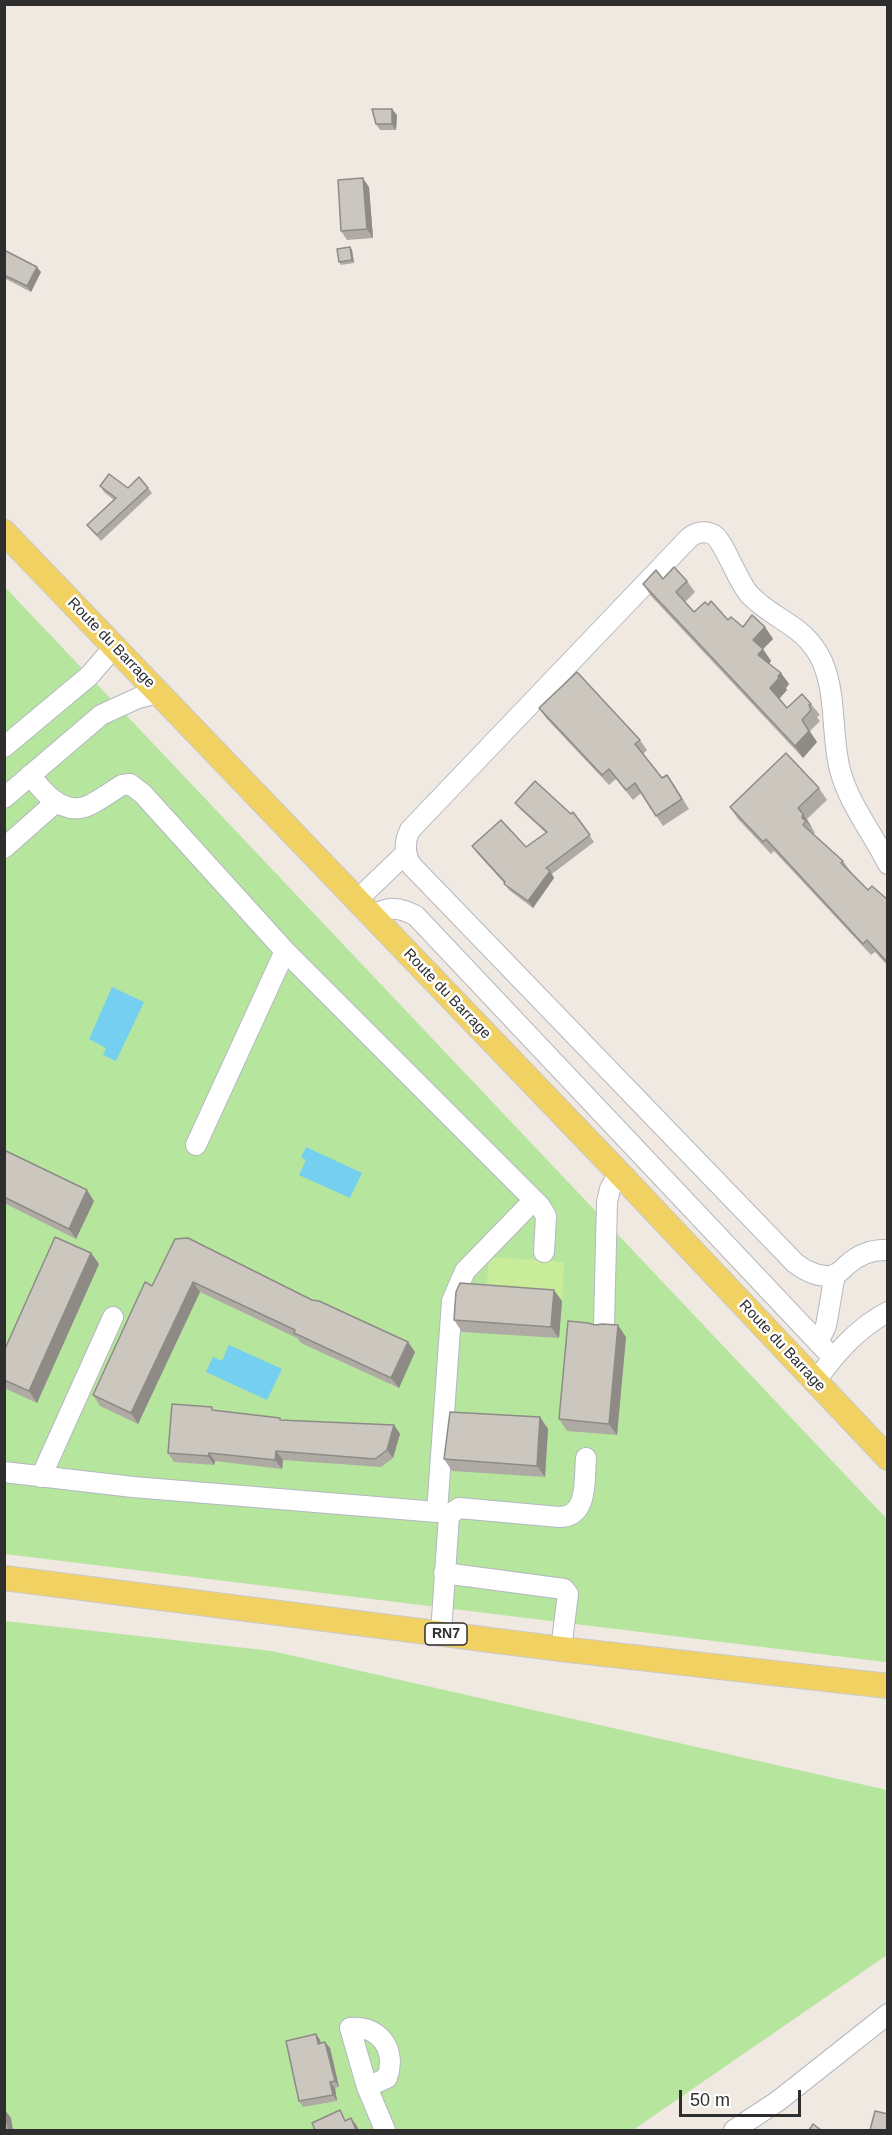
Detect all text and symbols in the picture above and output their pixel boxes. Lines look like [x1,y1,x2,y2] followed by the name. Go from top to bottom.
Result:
[63,594,159,692] street label: Route du Barrage
[399,945,495,1043] street label: Route du Barrage
[735,1297,829,1395] street label: Route du Barrage
[425,1623,467,1645] road number: RN7
[682,2078,804,2116] scale bar
[690,2090,730,2110] text: 50 m

